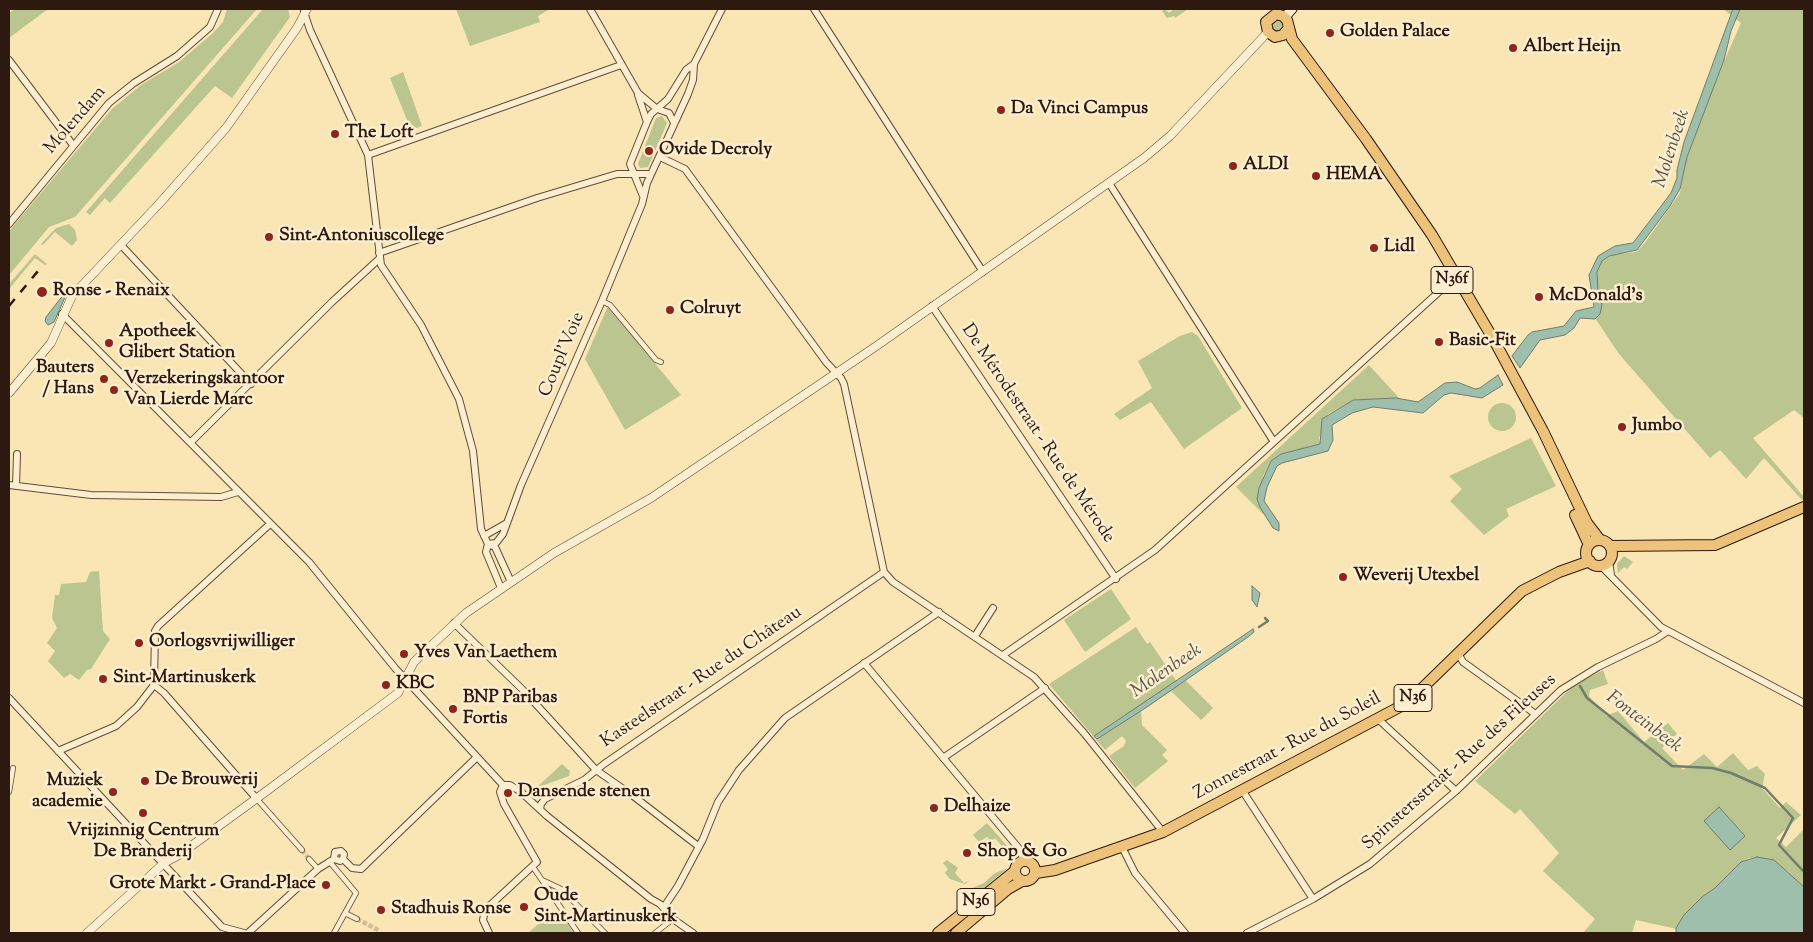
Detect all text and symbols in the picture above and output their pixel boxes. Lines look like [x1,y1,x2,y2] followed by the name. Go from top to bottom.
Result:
[1340,22,1450,44] place label: Golden Palace
[1324,27,1336,39] marker: Golden Palace
[1523,37,1621,59] place label: Albert Heijn
[1507,42,1519,54] marker: Albert Heijn
[41,83,111,159] street label: Molendam
[1011,99,1148,121] place label: Da Vinci Campus
[995,104,1007,116] marker: Da Vinci Campus
[1650,107,1696,191] water label: Molenbeek
[345,123,413,145] place label: The Loft
[329,128,341,140] marker: The Loft
[659,140,772,162] place label: Ovide Decroly
[643,145,655,157] marker: Ovide Decroly
[1243,155,1289,177] place label: ALDI
[1227,160,1239,172] marker: ALDI
[1326,165,1382,187] place label: HEMA
[1310,170,1322,182] marker: HEMA
[279,226,444,248] place label: Sint-Antoniuscollege
[263,231,275,243] marker: Sint-Antoniuscollege
[1384,237,1415,259] place label: Lidl
[1368,242,1380,254] marker: Lidl
[1431,266,1473,294] road number: N36f
[53,281,170,303] place label: Ronse - Renaix
[35,285,49,299] marker: Ronse - Renaix
[1549,286,1643,308] place label: McDonald's
[1533,291,1545,303] marker: McDonald's
[680,299,741,321] place label: Colruyt
[664,304,676,316] marker: Colruyt
[536,309,590,401] street label: Coupl'Voie
[956,320,1118,548] street label: De Mérodestraat - Rue de Mérode
[119,322,235,364] place label: Apotheek Glibert Station
[1449,331,1516,353] place label: Basic-Fit
[1433,336,1445,348] marker: Basic-Fit
[103,337,115,349] marker: Apotheek Glibert Station
[36,358,94,400] place label: Bauters / Hans
[124,369,284,412] place label: Verzekeringskantoor Van Lierde Marc
[98,373,110,385] marker: Bauters / Hans
[108,384,120,396] marker: Verzekeringskantoor Van Lierde Marc
[1632,416,1682,438] place label: Jumbo
[1616,421,1628,433] marker: Jumbo
[1353,566,1479,588] place label: Weverij Utexbel
[1337,571,1349,583] marker: Weverij Utexbel
[597,603,807,753] street label: Kasteelstraat - Rue du Château
[149,632,295,654] place label: Oorlogsvrijwilliger
[133,637,145,649] marker: Oorlogsvrijwilliger
[1127,640,1207,704] water label: Molenbeek
[414,643,557,665] place label: Yves Van Laethem
[398,648,410,660] marker: Yves Van Laethem
[113,668,256,690] place label: Sint-Martinuskerk
[1359,670,1561,856] street label: Spinstersstraat - Rue des Fileuses
[97,673,109,685] marker: Sint-Martinuskerk
[396,674,435,696] place label: KBC
[380,679,392,691] marker: KBC
[1394,684,1432,711] road number: N36
[1600,687,1686,759] water label: Fonteinbeek
[463,688,557,731] place label: BNP Paribas Fortis
[1191,688,1385,806] street label: Zonnestraat - Rue du Soleil
[447,703,459,715] marker: BNP Paribas Fortis
[155,770,258,792] place label: De Brouwerij
[32,771,103,814] place label: Muziek academie
[139,775,151,787] marker: De Brouwerij
[518,782,650,804] place label: Dansende stenen
[107,786,119,798] marker: Muziek academie
[502,787,514,799] marker: Dansende stenen
[944,797,1011,819] place label: Delhaize
[928,802,940,814] marker: Delhaize
[137,807,149,819] marker: Vrijzinnig Centrum De Branderij
[67,821,219,864] place label: Vrijzinnig Centrum De Branderij
[977,842,1067,864] place label: Shop & Go
[961,847,973,859] marker: Shop & Go
[109,874,316,896] place label: Grote Markt - Grand-Place
[320,879,332,891] marker: Grote Markt - Grand-Place
[534,886,677,929] place label: Oude Sint-Martinuskerk
[957,889,995,916] road number: N36
[391,899,511,921] place label: Stadhuis Ronse
[518,901,530,913] marker: Oude Sint-Martinuskerk
[375,904,387,916] marker: Stadhuis Ronse

